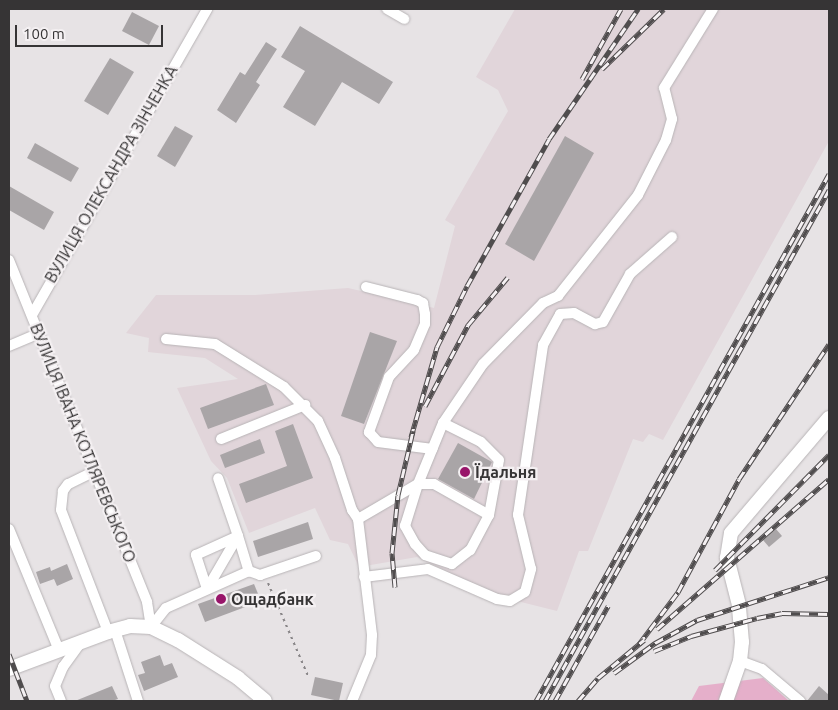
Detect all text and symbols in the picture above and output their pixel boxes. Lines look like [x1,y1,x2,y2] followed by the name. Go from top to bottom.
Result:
[18,15,165,47] scale bar
[23,25,65,42] text: 100 m
[41,62,181,286] street label: ВУЛИЦЯ ОЛЕКСАНДРА ЗІНЧЕНКА
[26,321,140,565] street label: ВУЛИЦЯ ІВАНА КОТЛЯРЕВСЬКОГО
[475,462,536,482] place label: Їдальня
[459,466,471,478] marker: Їдальня
[231,589,314,609] place label: Ощадбанк
[215,593,227,605] marker: Ощадбанк

